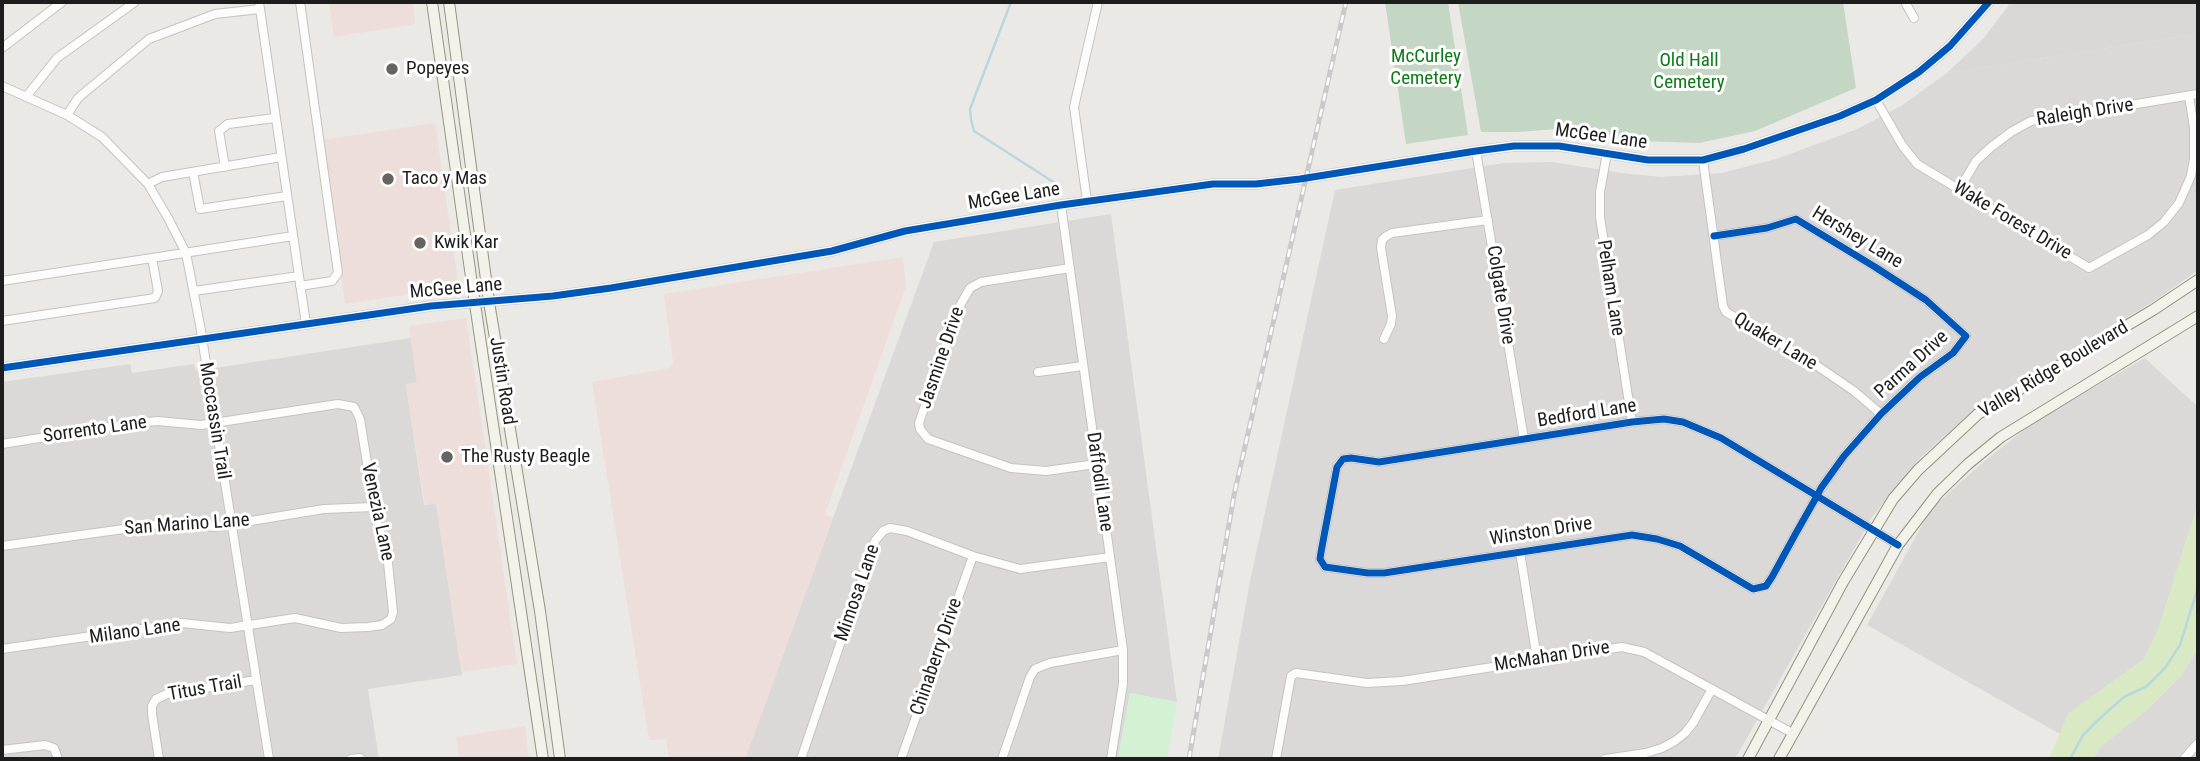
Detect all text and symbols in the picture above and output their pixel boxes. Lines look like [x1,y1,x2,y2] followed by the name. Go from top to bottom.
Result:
[1390,46,1462,90] park label: McCurley Cemetery
[1653,50,1725,94] park label: Old Hall Cemetery
[406,58,469,80] place label: Popeyes
[384,61,400,77] marker: Popeyes
[2035,94,2135,132] street label: Raleigh Drive
[1553,119,1649,155] street label: McGee Lane
[402,168,487,190] place label: Taco y Mas
[380,171,396,187] marker: Taco y Mas
[1948,177,2076,265] street label: Wake Forest Drive
[966,178,1062,216] street label: McGee Lane
[1808,202,1906,274] street label: Hershey Lane
[434,232,499,254] place label: Kwik Kar
[412,235,428,251] marker: Kwik Kar
[1591,238,1629,338] street label: Pelham Lane
[1481,244,1519,346] street label: Colgate Drive
[409,274,503,304] street label: McGee Lane
[914,304,970,412] street label: Jasmine Drive
[1729,308,1821,376] street label: Quaker Lane
[1975,316,2133,424] street label: Valley Ridge Boulevard
[1871,326,1953,404] street label: Parma Drive
[484,335,520,427] street label: Justin Road
[193,361,235,481] street label: Moccassin Trail
[1536,395,1638,433] street label: Bedford Lane
[42,411,148,449] street label: Sorrento Lane
[1081,431,1117,533] street label: Daffodil Lane
[461,446,590,468] place label: The Rusty Beagle
[439,449,455,465] marker: The Rusty Beagle
[355,461,399,563] street label: Venezia Lane
[124,509,250,541] street label: San Marino Lane
[1488,513,1594,551] street label: Winston Drive
[831,542,885,644] street label: Mimosa Lane
[906,595,968,719] street label: Chinaberry Drive
[88,614,182,650] street label: Milano Lane
[1493,637,1611,677] street label: McMahan Drive
[166,671,244,707] street label: Titus Trail

